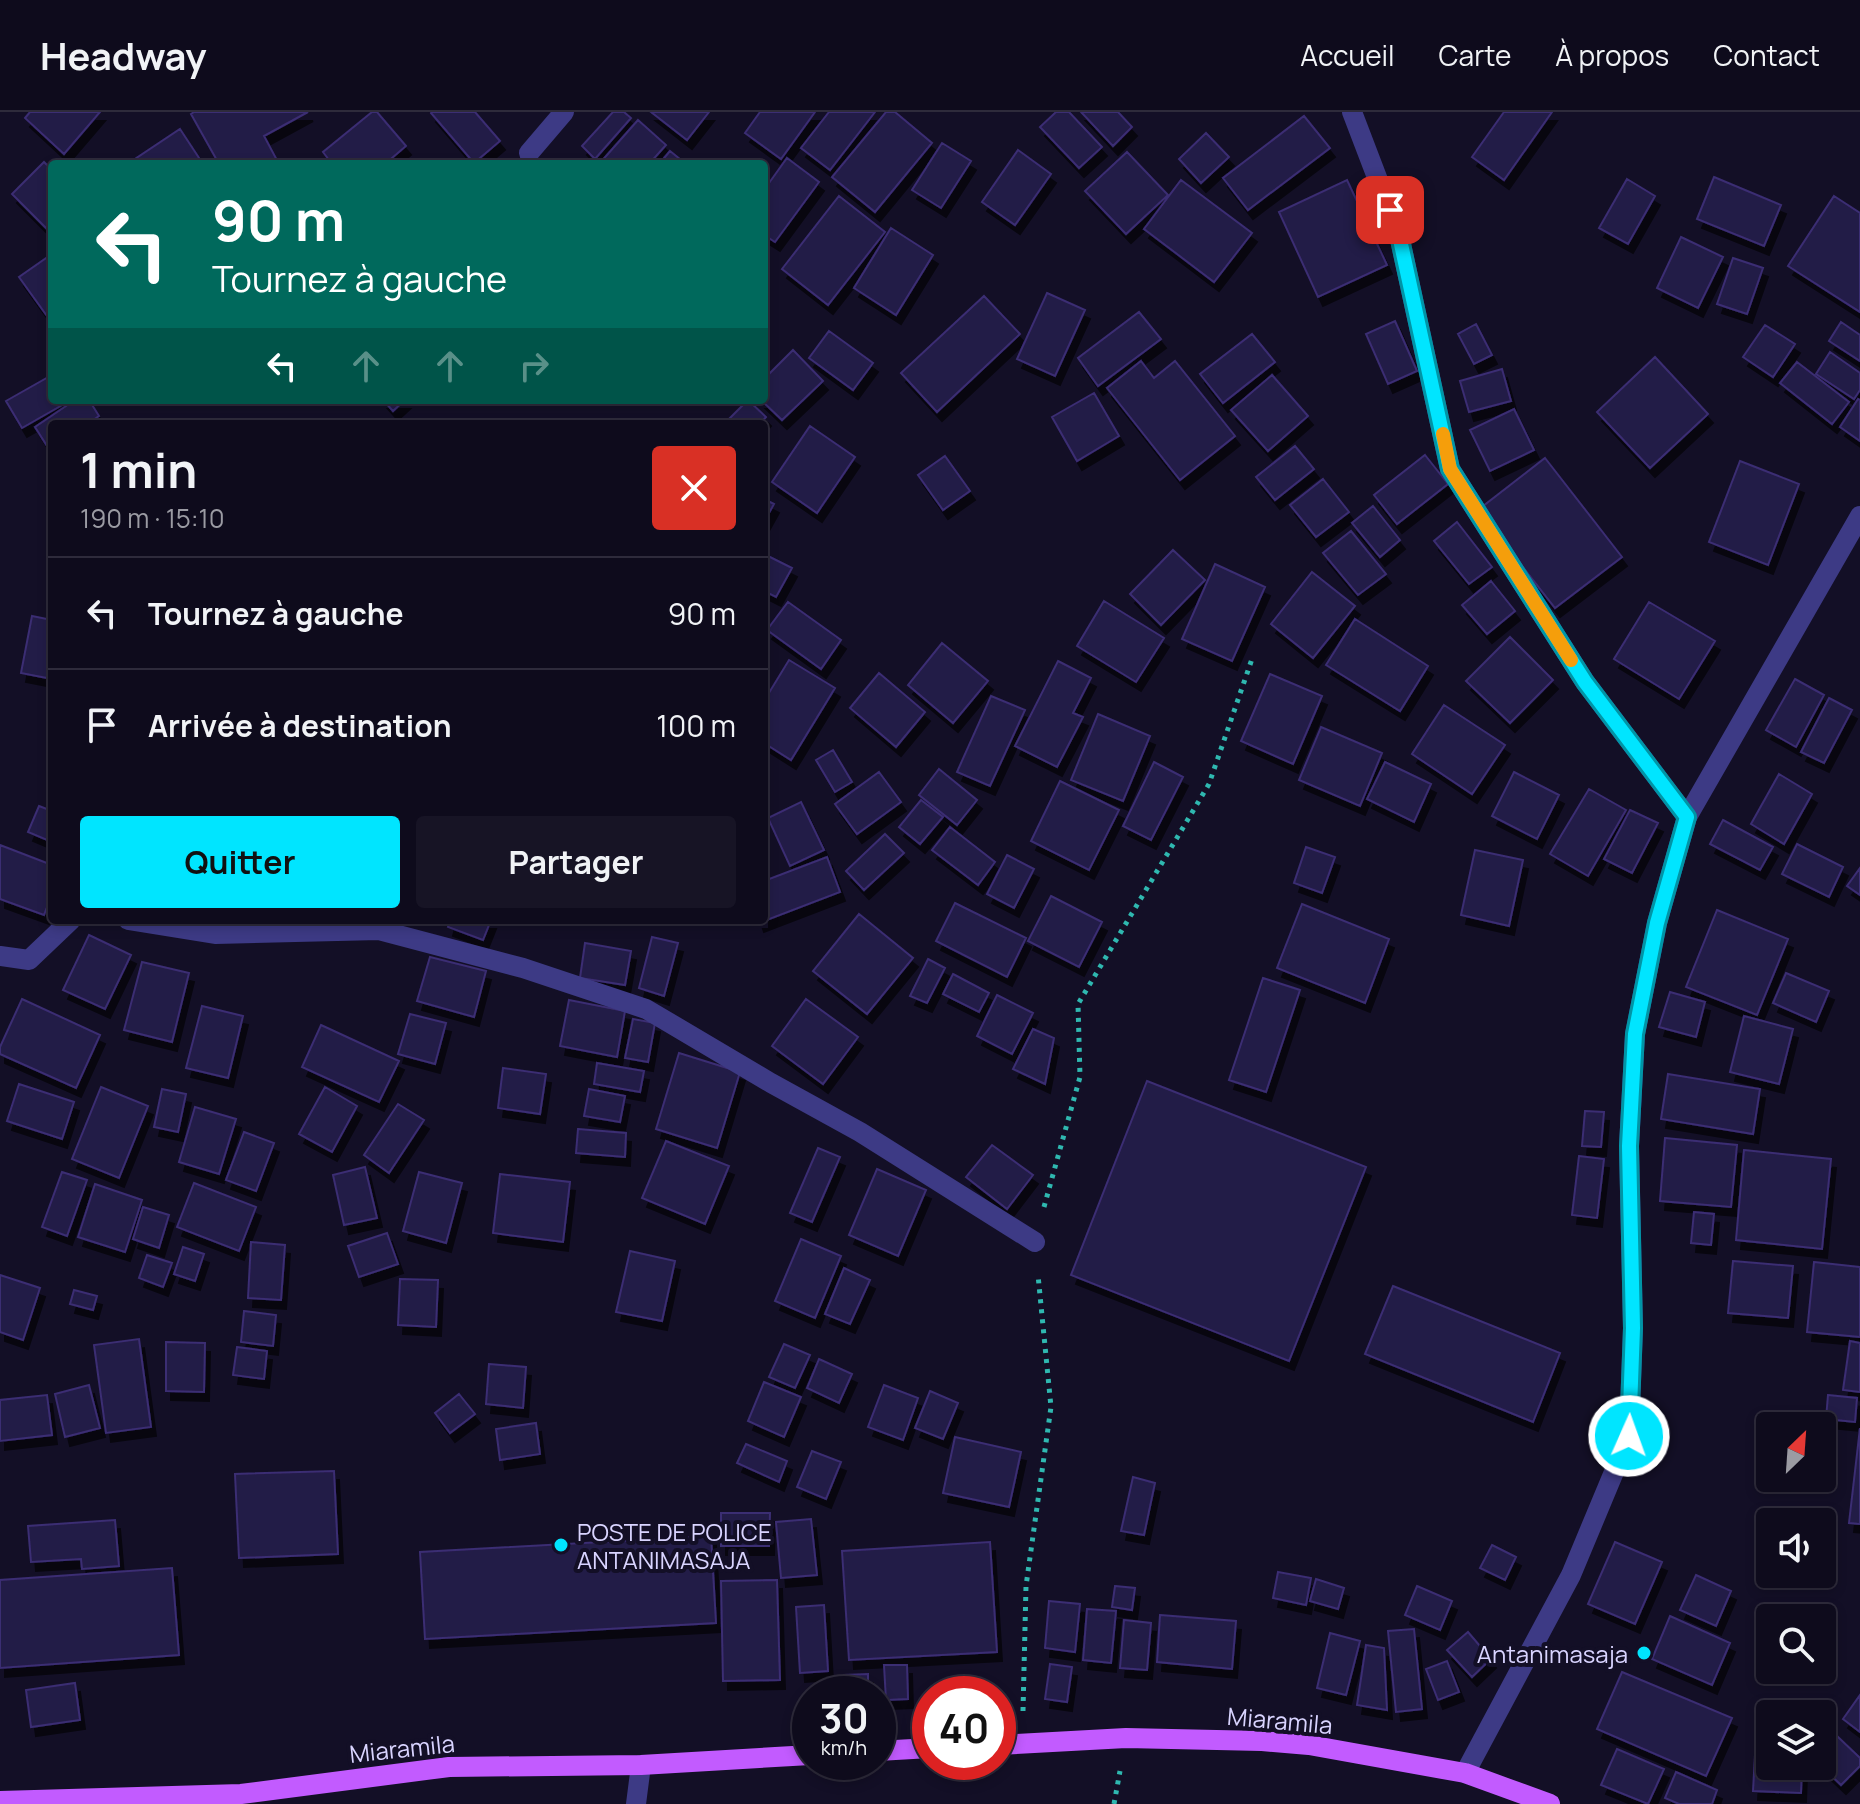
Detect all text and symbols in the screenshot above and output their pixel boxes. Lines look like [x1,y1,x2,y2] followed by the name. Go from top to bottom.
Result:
[40,29,207,81] text: Headway
[1300,36,1395,74] text: Accueil
[1439,36,1511,74] text: Carte
[1555,36,1669,74] text: À propos
[1713,36,1820,74] text: Contact
[1356,176,1424,244] pin
[212,181,345,258] text: 90 m
[1368,188,1412,232] icon: arrive
[80,192,184,296] icon: left
[212,254,507,303] text: Tournez à gauche
[260,344,304,388] icon: left
[344,344,388,388] icon: ahead
[428,344,472,388] icon: ahead
[512,344,556,388] icon: right
[80,437,197,502] text: 1 min
[652,446,736,530] button: close
[80,500,225,536] text: 190 m · 15:10
[80,591,124,635] icon: left
[148,593,404,634] text: Tournez à gauche
[668,593,736,634] text: 90 m
[80,703,124,747] icon: arrive
[148,705,451,746] text: Arrivée à destination
[656,705,736,746] text: 100 m
[80,816,400,908] button: Quitter
[416,816,736,908] button: Partager
[1587,1394,1671,1478] position arrow
[1756,1412,1836,1492] north arrow
[1756,1412,1836,1780] map controls
[1756,1508,1836,1588] button: sound
[577,1515,772,1576] place label: POSTE DE POLICE ANTANIMASAJA
[552,1536,570,1554] marker: POSTE DE POLICE ANTANIMASAJA
[1756,1604,1836,1684] button: search
[1477,1637,1628,1670] place label: Antanimasaja
[1635,1644,1653,1662] marker: Antanimasaja
[912,1676,1016,1780] speed limit sign: 40
[819,1690,869,1745] text: 30
[1226,1699,1334,1741] street label: Miaramila
[1756,1700,1836,1780] button: layers
[348,1726,456,1770] street label: Miaramila
[821,1734,867,1761] text: km/h

